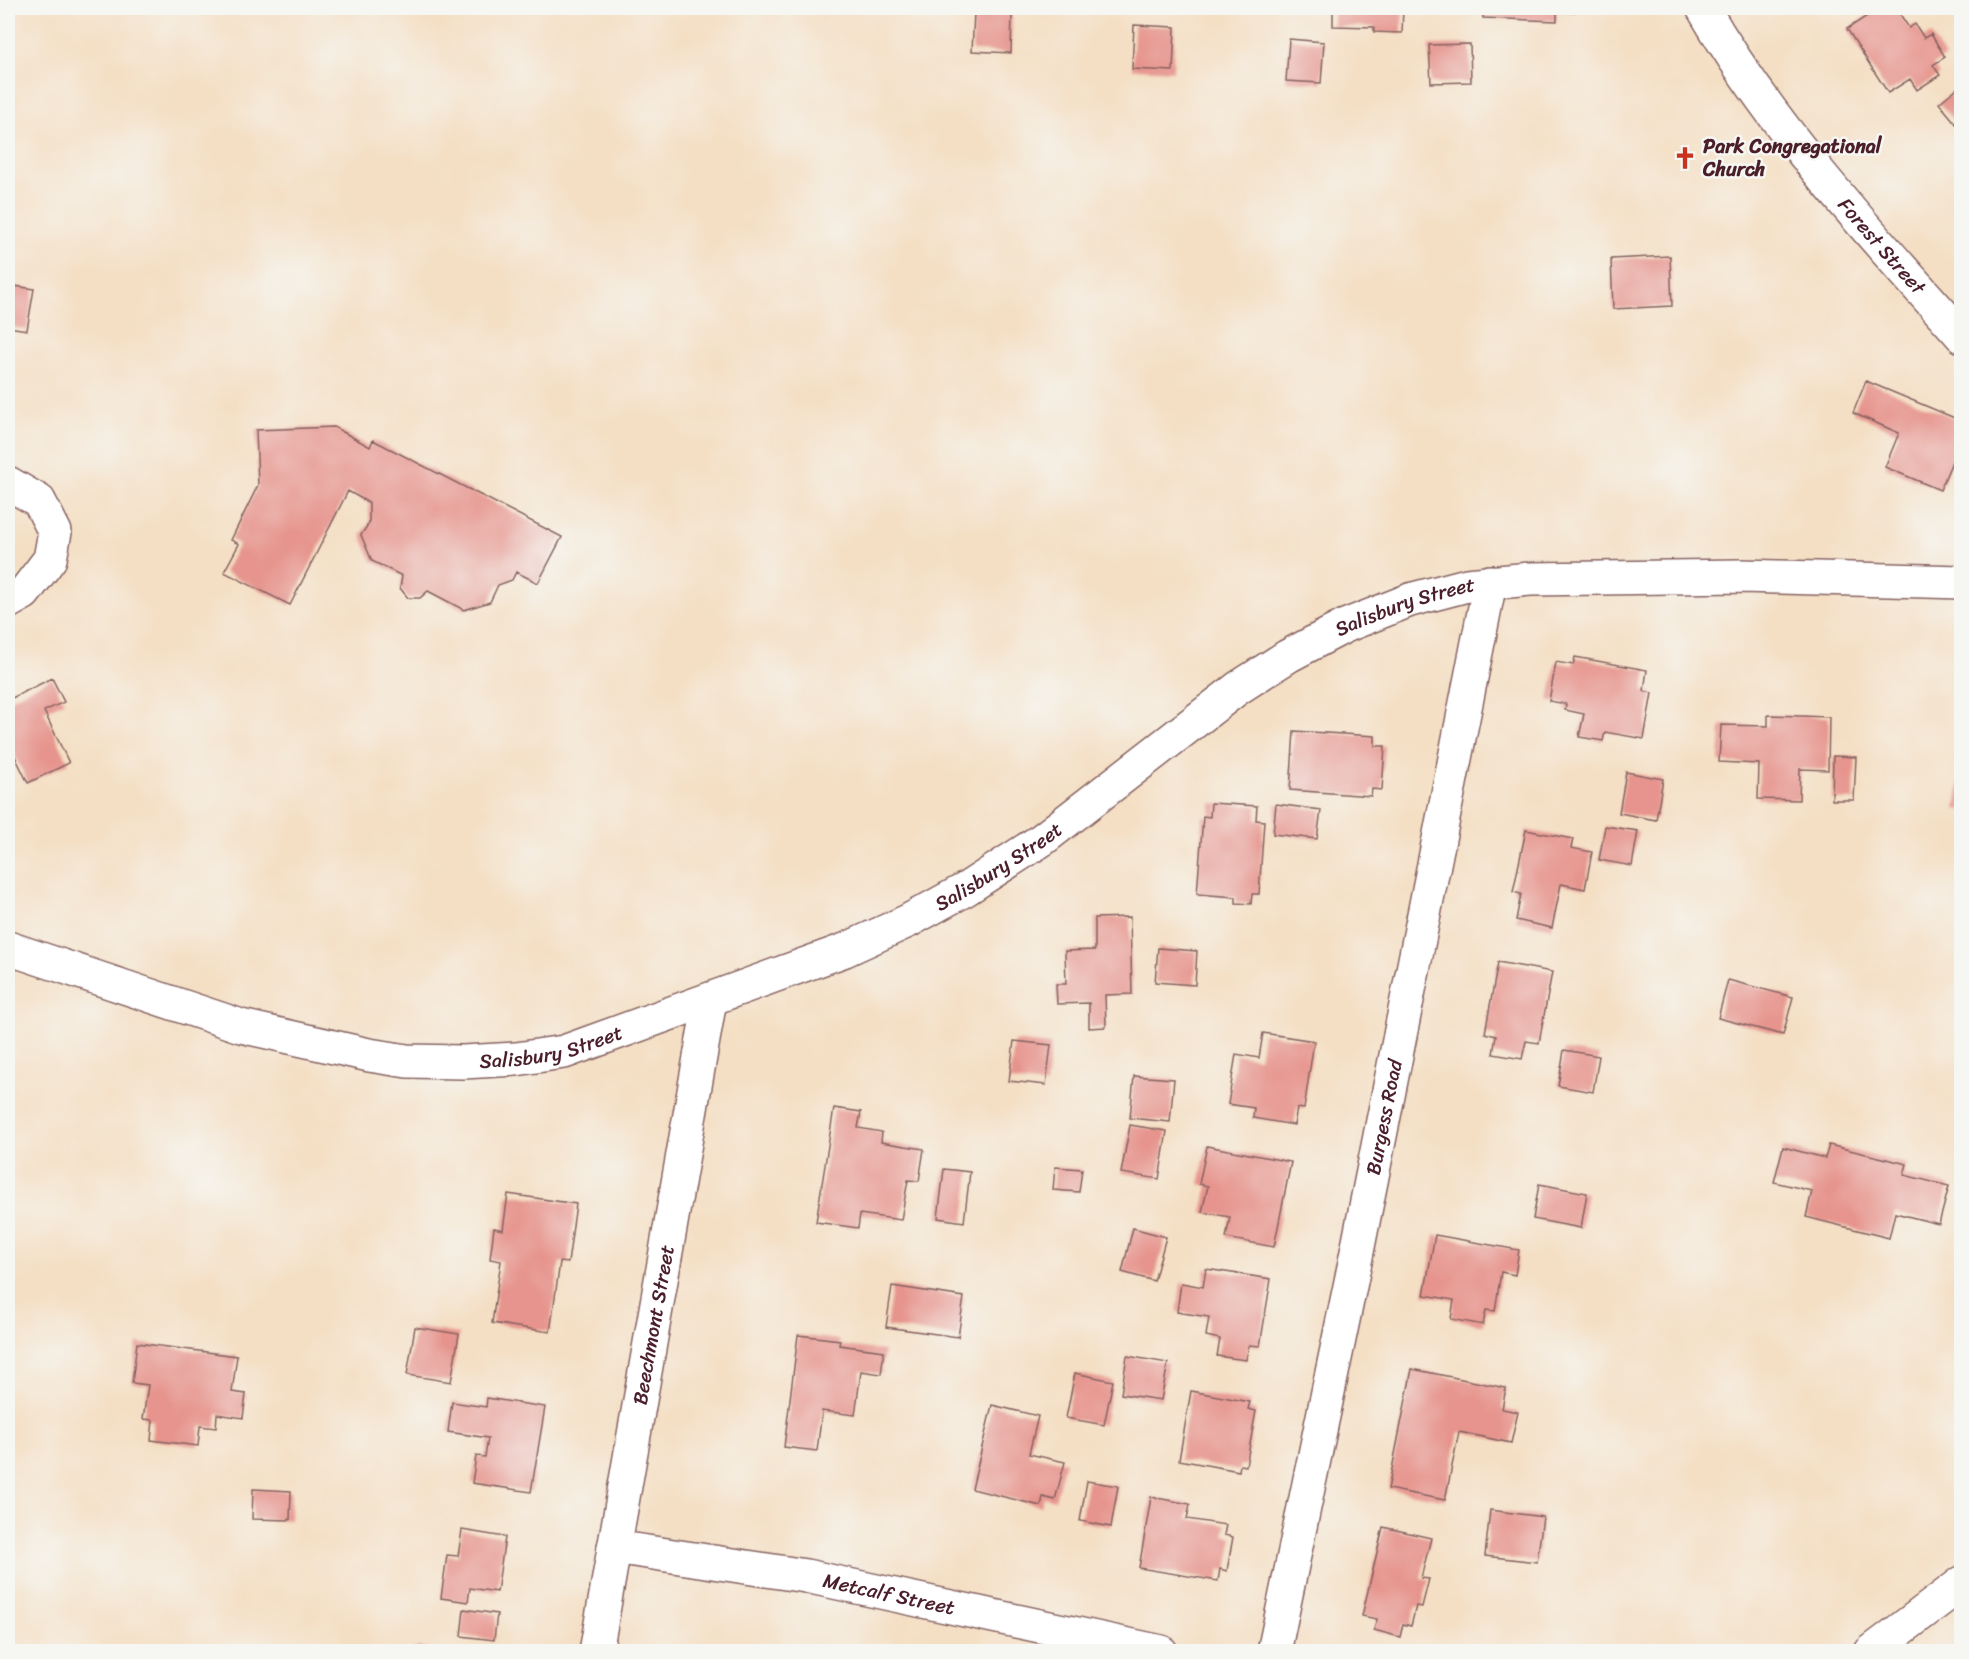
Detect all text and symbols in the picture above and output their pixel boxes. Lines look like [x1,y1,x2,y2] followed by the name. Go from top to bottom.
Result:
[1702,129,1883,187] place label: Park Congregational Church
[1672,145,1698,171] church icon: Park Congregational Church
[1829,189,1935,304] street label: Forest Street
[1328,567,1476,647] street label: Salisbury Street
[928,813,1071,921] street label: Salisbury Street
[478,1015,628,1079] street label: Salisbury Street
[1356,1055,1413,1178] street label: Burgess Road
[623,1242,685,1408] street label: Beechmont Street
[820,1563,958,1625] street label: Metcalf Street

